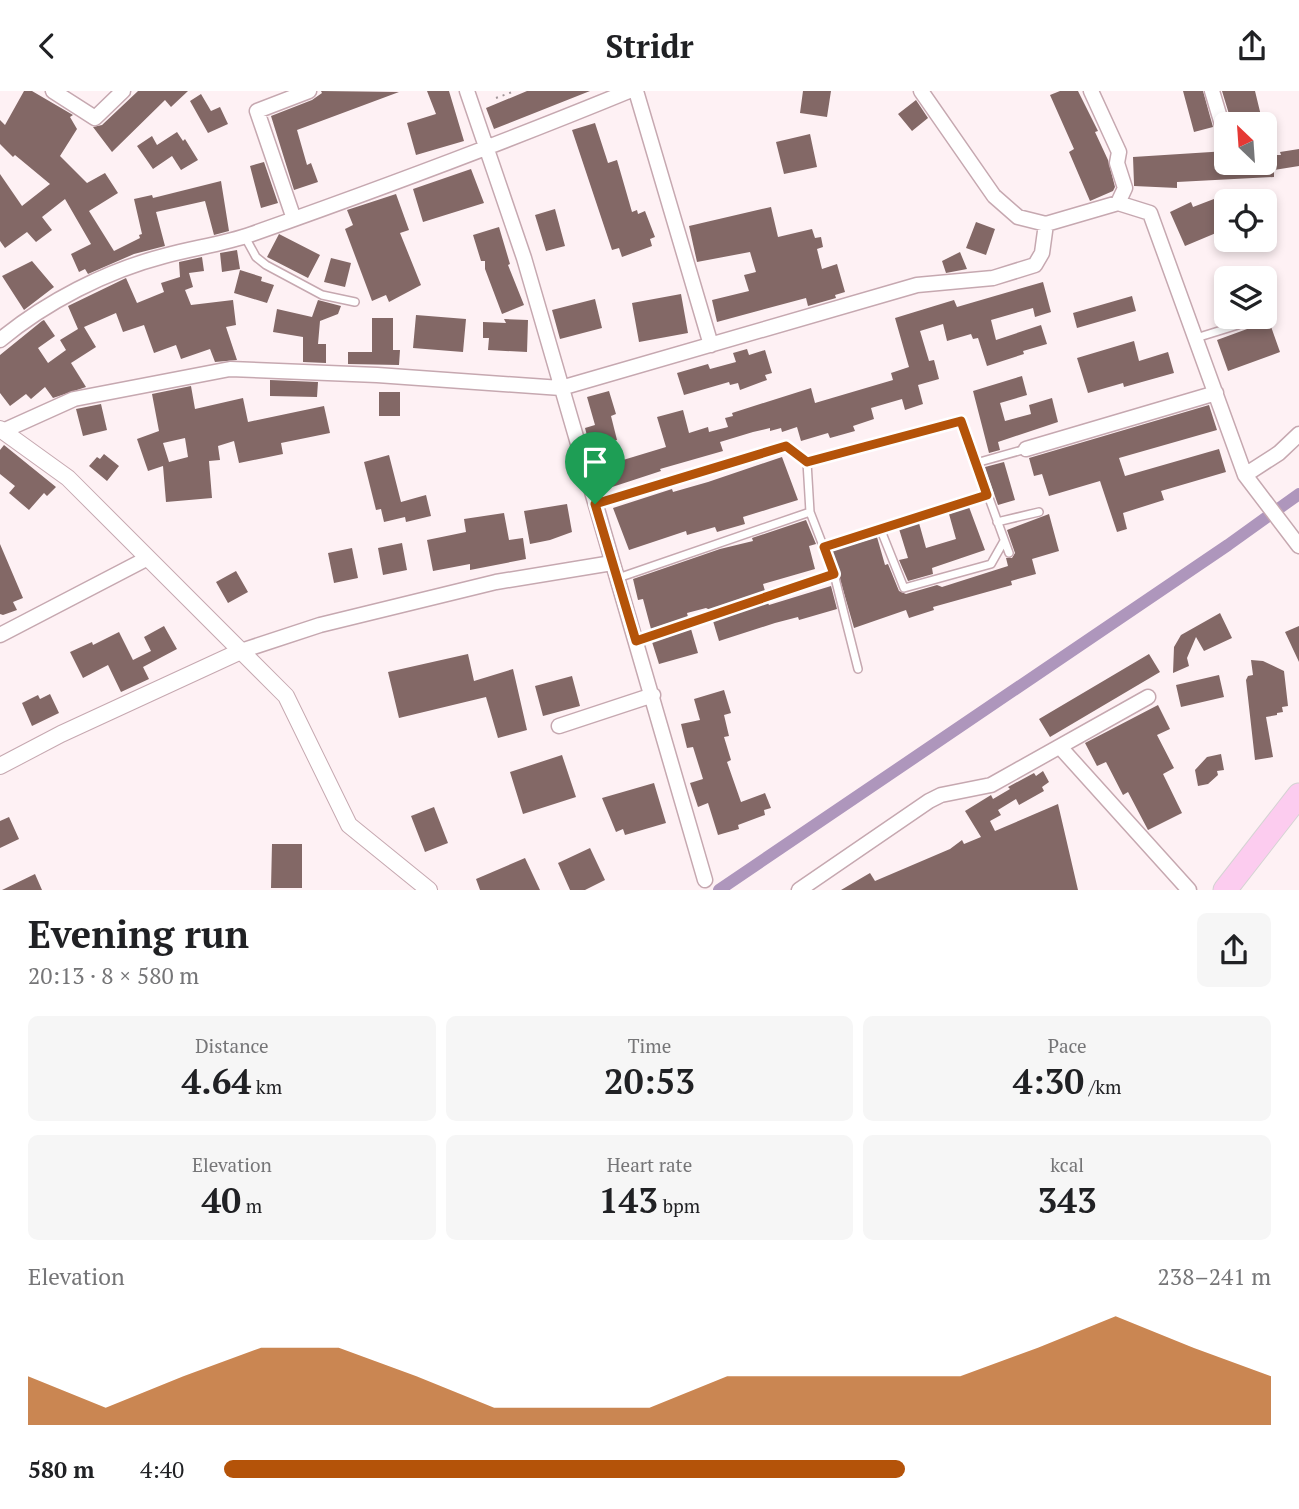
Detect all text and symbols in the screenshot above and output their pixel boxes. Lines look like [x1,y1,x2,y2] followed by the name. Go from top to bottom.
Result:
[605,25,694,67] text: Stridr
[28,27,66,65] icon: back
[1233,27,1271,65] icon: share
[1214,112,1278,175] north arrow
[1214,112,1277,329] map controls
[1214,189,1277,252] button: locate
[1214,266,1277,329] button: layers
[565,432,625,504] pin
[576,443,614,481] icon: arrive
[28,909,249,959] text: Evening run
[1197,913,1271,987] button: share
[28,960,199,991] text: 20:13 · 8 × 580 m
[195,1033,269,1058] text: Distance
[628,1033,671,1058] text: Time
[1048,1033,1087,1058] text: Pace
[182,1058,251,1104] text: 4.64
[604,1058,695,1104] text: 20:53
[1013,1058,1084,1104] text: 4:30
[251,1074,282,1099] text: km
[1084,1074,1122,1099] text: /km
[192,1152,272,1177] text: Elevation
[607,1152,692,1177] text: Heart rate
[1050,1152,1084,1177] text: kcal
[202,1177,241,1223] text: 40
[599,1177,658,1223] text: 143
[1037,1177,1097,1223] text: 343
[241,1193,262,1218] text: m
[658,1193,700,1218] text: bpm
[28,1261,125,1292] text: Elevation
[1158,1261,1271,1292] text: 238–241 m
[28,1454,94,1485] text: 580 m
[140,1454,184,1485] text: 4:40

